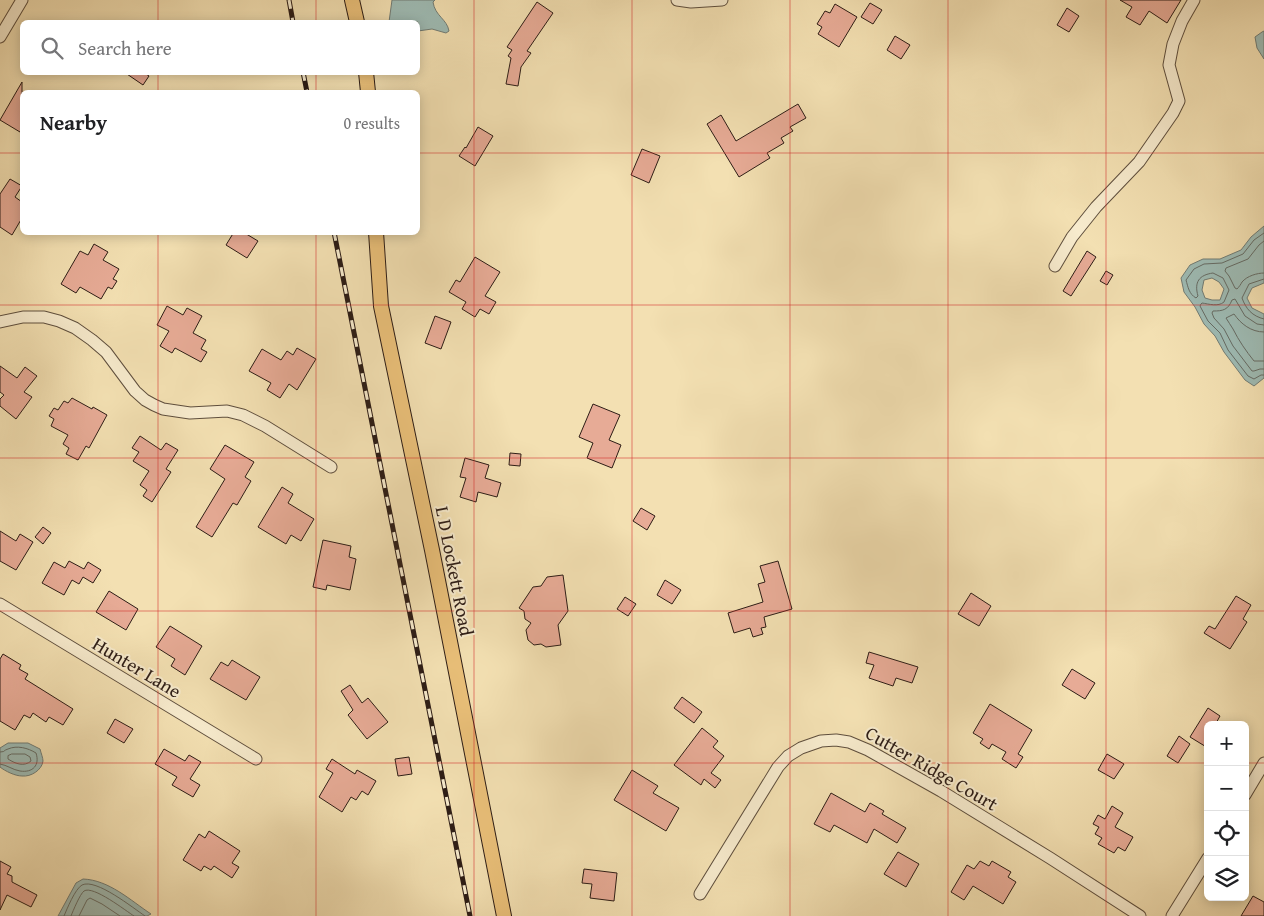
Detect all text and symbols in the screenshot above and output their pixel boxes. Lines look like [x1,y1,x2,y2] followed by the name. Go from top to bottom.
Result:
[20,20,420,75] search box
[38,34,66,62] icon: search
[78,34,172,62] text: Search here
[40,107,107,138] text: Nearby
[343,111,400,135] text: 0 results
[429,504,481,639] street label: L D Lockett Road
[87,629,187,705] street label: Hunter Lane
[861,719,1004,817] street label: Cutter Ridge Court
[1204,721,1249,901] map controls
[1204,721,1249,766] button: +
[1204,766,1249,811] button: −
[1204,811,1249,856] button: locate
[1204,856,1249,901] button: layers

